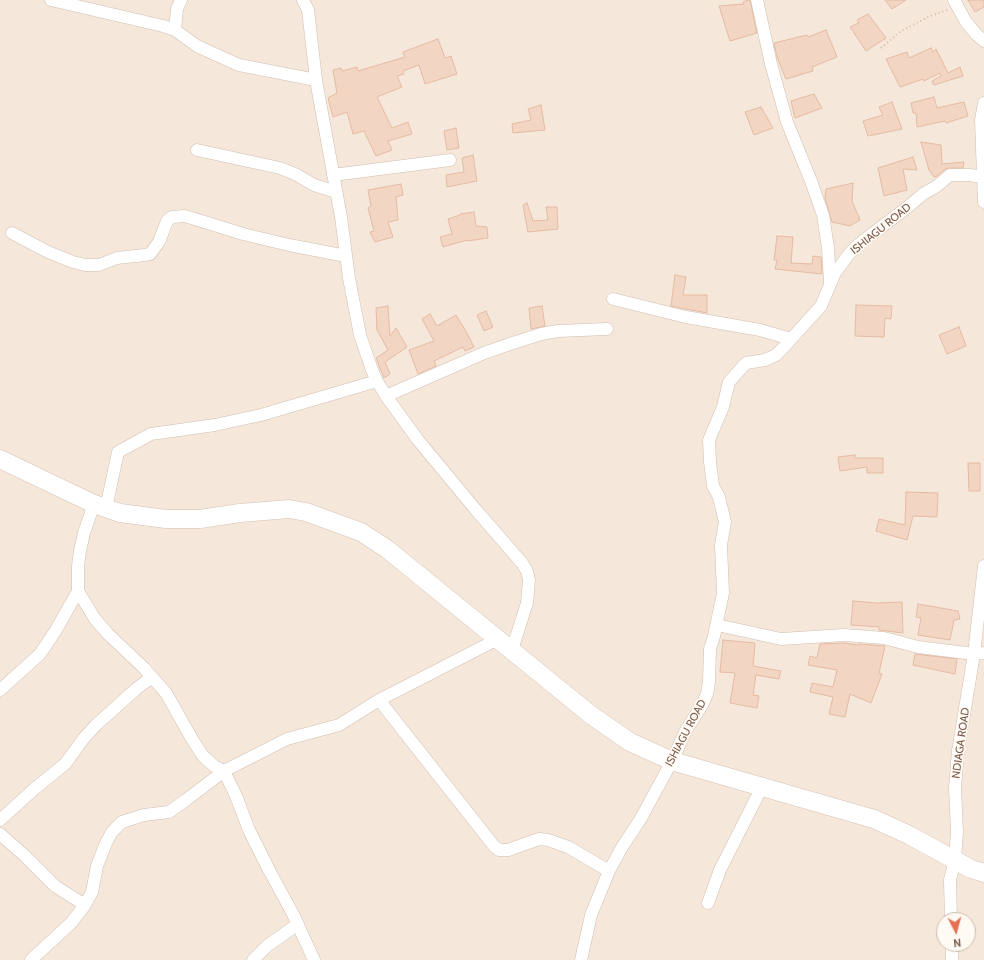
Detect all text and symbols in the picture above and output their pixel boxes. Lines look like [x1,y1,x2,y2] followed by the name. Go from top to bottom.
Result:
[848,201,914,257] street label: ISHIAGU ROAD
[663,697,709,769] street label: ISHIAGU ROAD
[949,707,973,779] street label: NDIAGA ROAD
[936,912,976,952] north arrow
[953,936,962,950] text: N

